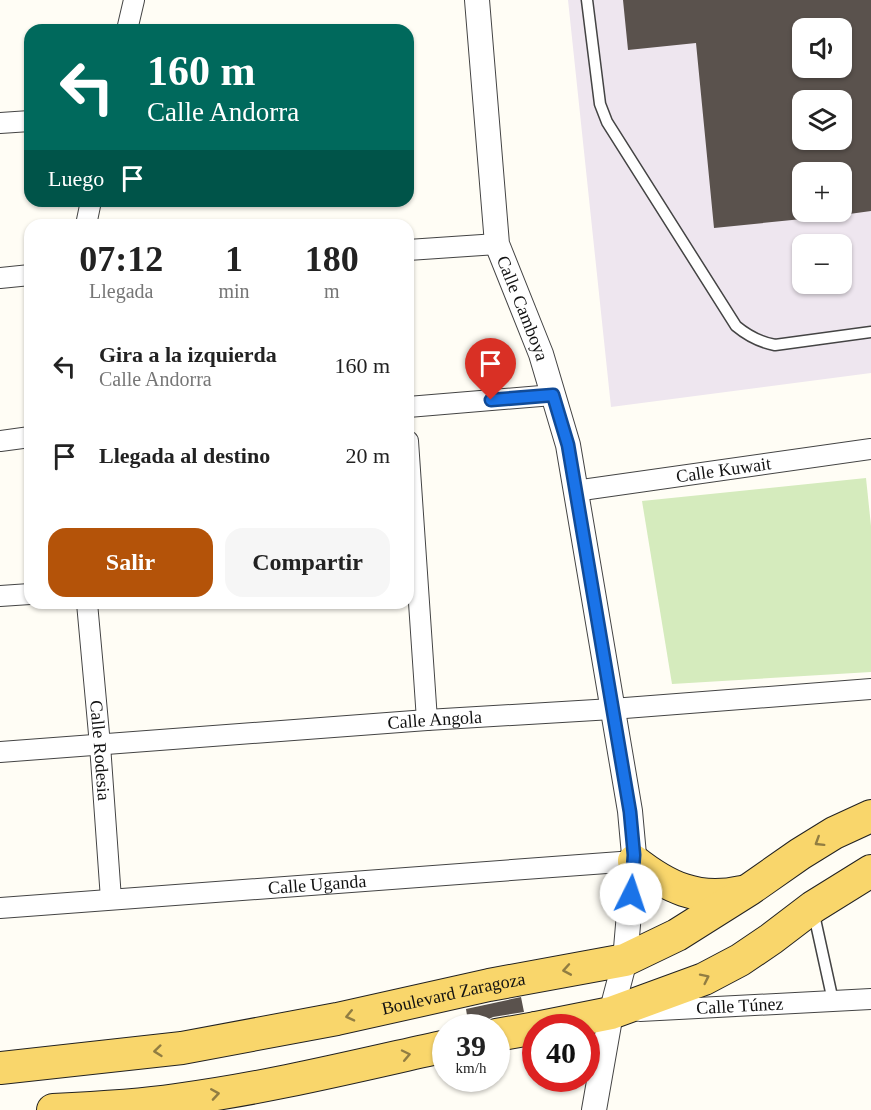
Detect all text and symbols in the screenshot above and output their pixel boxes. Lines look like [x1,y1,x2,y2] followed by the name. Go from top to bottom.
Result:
[792,18,852,294] map controls
[792,18,852,78] button: sound
[48,48,126,126] icon: left
[147,48,256,94] text: 160 m
[792,90,852,150] button: layers
[147,97,299,127] text: Calle Andorra
[116,162,149,195] icon: arrive
[792,162,852,222] button: +
[48,166,104,191] text: Luego
[792,234,852,294] button: −
[79,239,163,279] text: 07:12
[225,239,243,279] text: 1
[305,239,359,279] text: 180
[493,253,552,363] street label: Calle Camboya
[89,280,153,302] text: Llegada
[218,280,250,302] text: min
[324,280,340,302] text: m
[465,338,516,400] pin
[99,342,277,367] text: Gira a la izquierda
[474,347,507,380] icon: arrive
[48,350,81,383] icon: left
[334,353,390,378] text: 160 m
[99,368,212,390] text: Calle Andorra
[48,440,81,473] icon: arrive
[99,443,270,468] text: Llegada al destino
[345,443,390,468] text: 20 m
[675,453,772,487] street label: Calle Kuwait
[48,528,213,597] button: Salir
[225,528,390,597] button: Compartir
[86,699,114,801] street label: Calle Rodesia
[387,707,483,733] street label: Calle Angola
[815,835,825,847] one-way arrow
[599,862,663,926] position arrow
[267,871,367,898] street label: Calle Uganda
[563,964,572,976] one-way arrow
[380,969,527,1019] street label: Boulevard Zaragoza
[699,974,710,985] one-way arrow
[696,994,784,1018] street label: Calle Túnez
[346,1009,356,1022] one-way arrow
[522,1014,600,1092] speed limit sign: 40
[456,1029,486,1062] text: 39
[154,1044,163,1056] one-way arrow
[401,1049,411,1062] one-way arrow
[456,1060,486,1076] text: km/h
[211,1088,220,1100] one-way arrow

